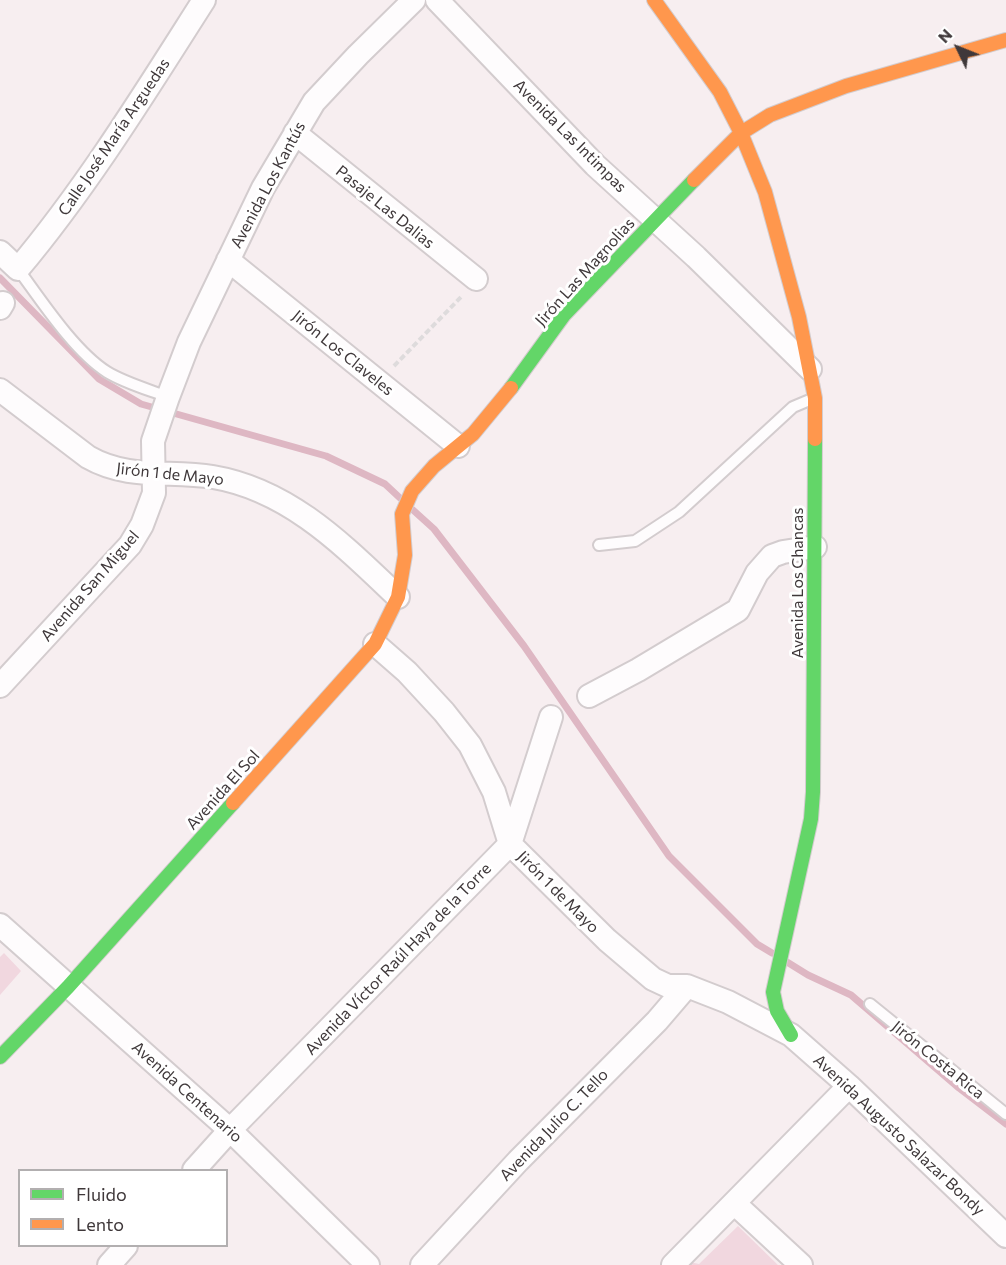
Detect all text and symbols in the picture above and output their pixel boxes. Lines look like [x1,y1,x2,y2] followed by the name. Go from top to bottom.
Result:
[928,18,988,78] north arrow
[933,25,956,46] text: N
[54,55,174,219] street label: Calle José María Arguedas
[509,75,631,197] street label: Avenida Las Intimpas
[226,118,310,252] street label: Avenida Los Kantús
[332,161,438,253] street label: Pasaje Las Dalias
[531,214,639,330] street label: Jirón Las Magnolias
[288,306,398,400] street label: Jirón Los Claveles
[115,459,225,489] street label: Jirón 1 de Mayo
[788,508,808,658] street label: Avenida Los Chancas
[37,527,143,645] street label: Avenida San Miguel
[182,746,264,834] street label: Avenida El Sol
[513,847,603,937] street label: Jirón 1 de Mayo
[301,859,495,1059] street label: Avenida Víctor Raúl Haya de la Torre
[888,1017,988,1103] street label: Jirón Costa Rica
[128,1037,246,1147] street label: Avenida Centenario
[809,1051,989,1219] street label: Avenida Augusto Salazar Bondy
[496,1065,612,1185] street label: Avenida Julio C. Tello
[18,1169,228,1247] legend
[76,1183,127,1205] text: Fluido
[76,1213,124,1235] text: Lento

